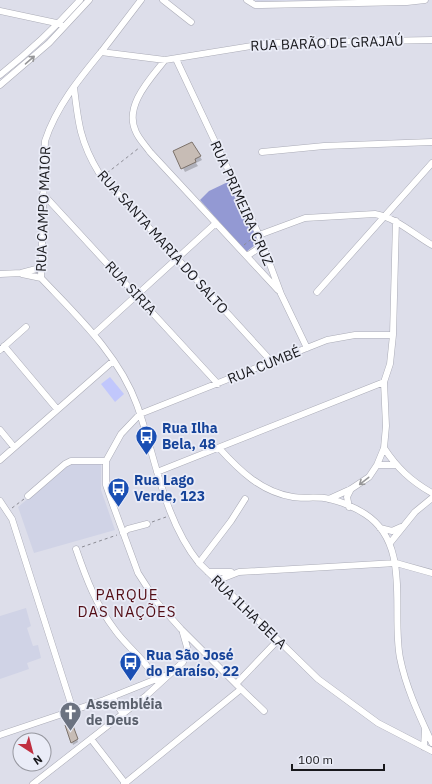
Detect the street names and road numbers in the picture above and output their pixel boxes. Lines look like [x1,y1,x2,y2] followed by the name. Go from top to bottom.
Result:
[250,30,404,55] street label: RUA BARÃO DE GRAJAÚ
[206,138,278,268] street label: RUA PRIMEIRA CRUZ
[32,146,54,272] street label: RUA CAMPO MAIOR
[94,166,232,318] street label: RUA SANTA MARIA DO SALTO
[101,257,161,319] street label: RUA SIRIA
[224,341,303,388] street label: RUA CUMBÉ
[207,571,291,653] street label: RUA ILHA BELA

